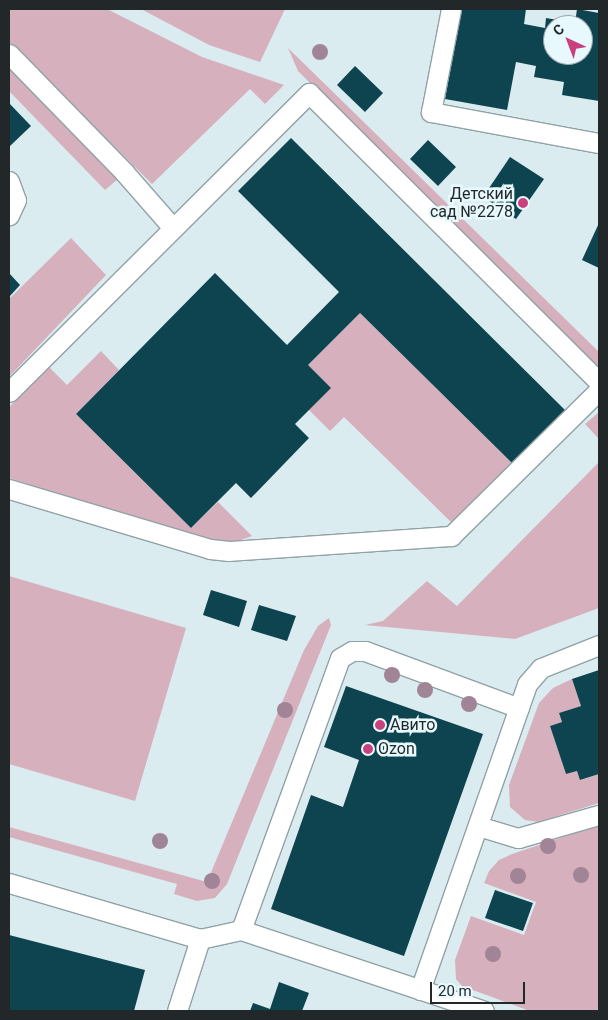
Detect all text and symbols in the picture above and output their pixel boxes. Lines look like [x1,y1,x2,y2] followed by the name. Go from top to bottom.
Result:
[543,15,593,65] north arrow
[550,21,567,39] text: С
[430,184,513,222] place label: Детский сад №2278
[517,197,529,209] marker: Детский сад №2278
[390,715,435,735] place label: Авито
[374,719,386,731] marker: Авито
[378,739,415,759] place label: Ozon
[362,743,374,755] marker: Ozon
[433,972,528,1004] scale bar
[438,982,472,1000] text: 20 m

